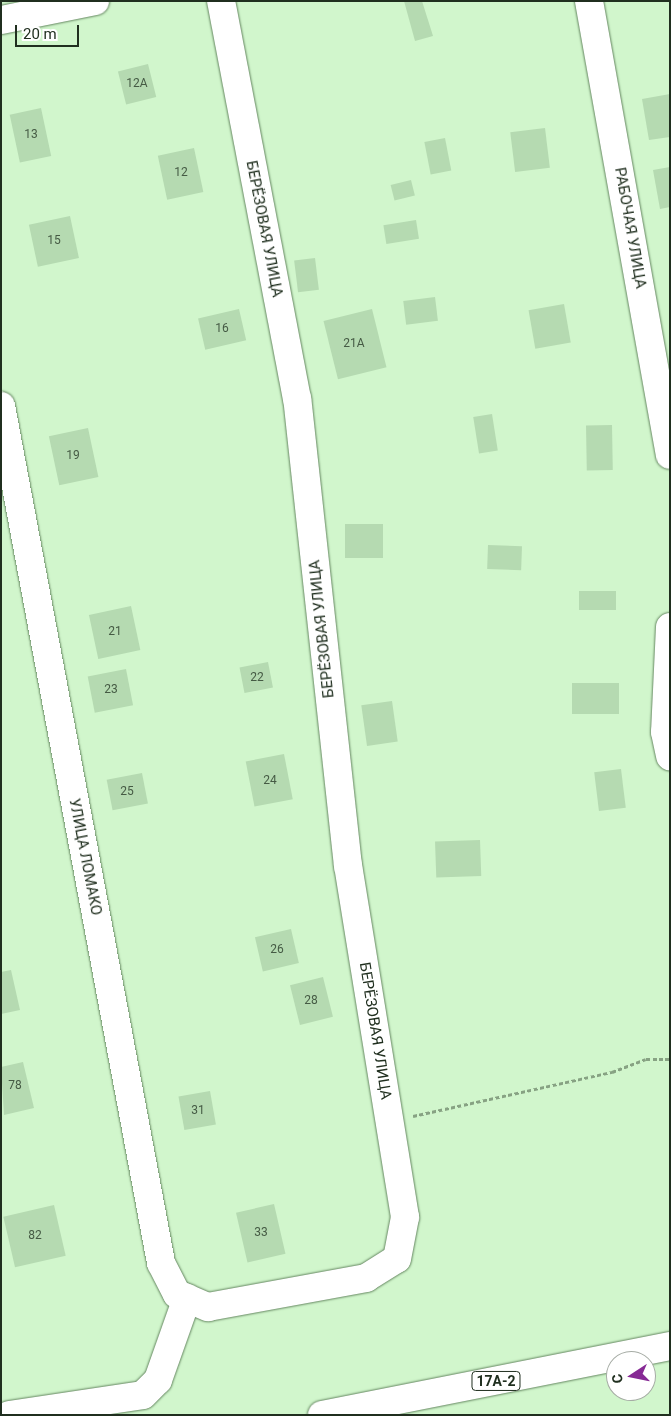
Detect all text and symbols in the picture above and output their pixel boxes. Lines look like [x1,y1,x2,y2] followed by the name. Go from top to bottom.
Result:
[18,15,81,47] scale bar
[23,25,57,43] text: 20 m
[126,77,148,91] house number: 12А
[24,128,38,142] house number: 13
[242,159,286,299] street label: БЕРЁЗОВАЯ УЛИЦА
[174,166,188,180] house number: 12
[610,166,650,290] street label: РАБОЧАЯ УЛИЦА
[47,234,61,248] house number: 15
[215,322,229,336] house number: 16
[343,337,365,351] house number: 21А
[66,449,80,463] house number: 19
[306,559,338,699] street label: БЕРЁЗОВАЯ УЛИЦА
[108,625,122,639] house number: 21
[250,671,264,685] house number: 22
[104,683,118,697] house number: 23
[263,774,277,788] house number: 24
[120,785,134,799] house number: 25
[65,797,105,917] street label: УЛИЦА ЛОМАКО
[270,943,284,957] house number: 26
[355,961,395,1101] street label: БЕРЁЗОВАЯ УЛИЦА
[304,994,318,1008] house number: 28
[8,1079,22,1093] house number: 78
[191,1104,205,1118] house number: 31
[254,1226,268,1240] house number: 33
[28,1229,42,1243] house number: 82
[606,1351,656,1401] north arrow
[471,1370,521,1392] road number: 17А-2
[609,1373,626,1385] text: С

